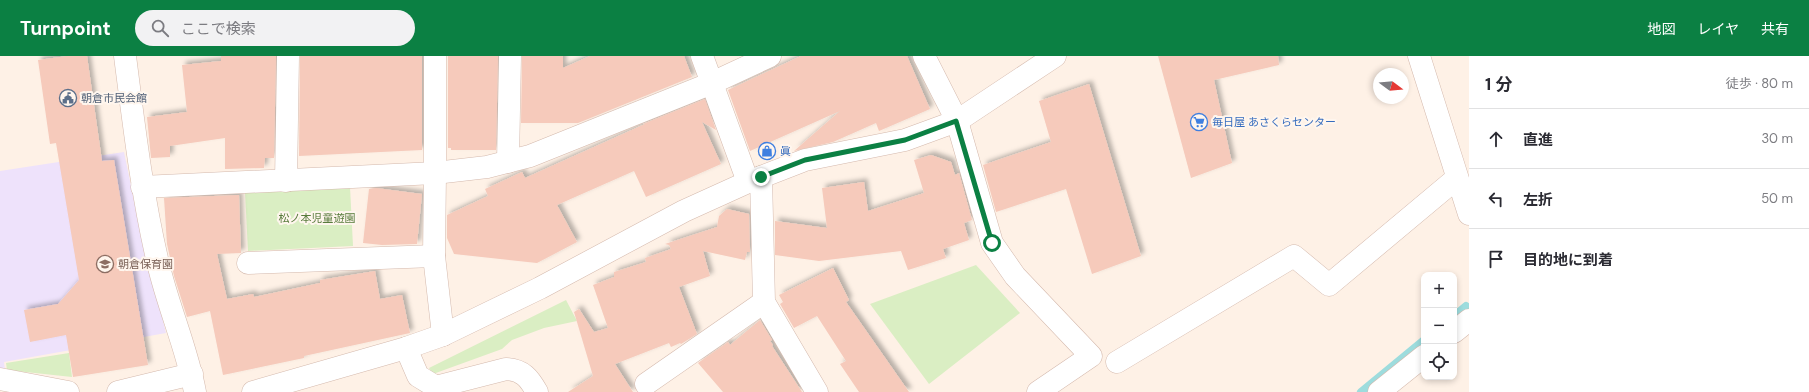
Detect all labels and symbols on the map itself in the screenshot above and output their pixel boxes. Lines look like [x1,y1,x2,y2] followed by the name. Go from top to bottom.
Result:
[1373,68,1409,104] north arrow
[58,88,78,108] public building icon: 朝倉市民会館
[81,91,147,105] place label: 朝倉市民会館
[1189,112,1209,132] supermarket icon: 毎日屋 あさくらセンター
[1212,115,1336,129] place label: 毎日屋 あさくらセンター
[757,141,777,161] shop icon: 眞
[780,144,791,158] place label: 眞
[752,168,770,186] route end
[279,211,356,225] park label: 松ノ本児童遊園
[983,234,1001,252] route start
[95,254,115,274] school or university icon: 朝倉保育園
[118,257,173,271] place label: 朝倉保育園

